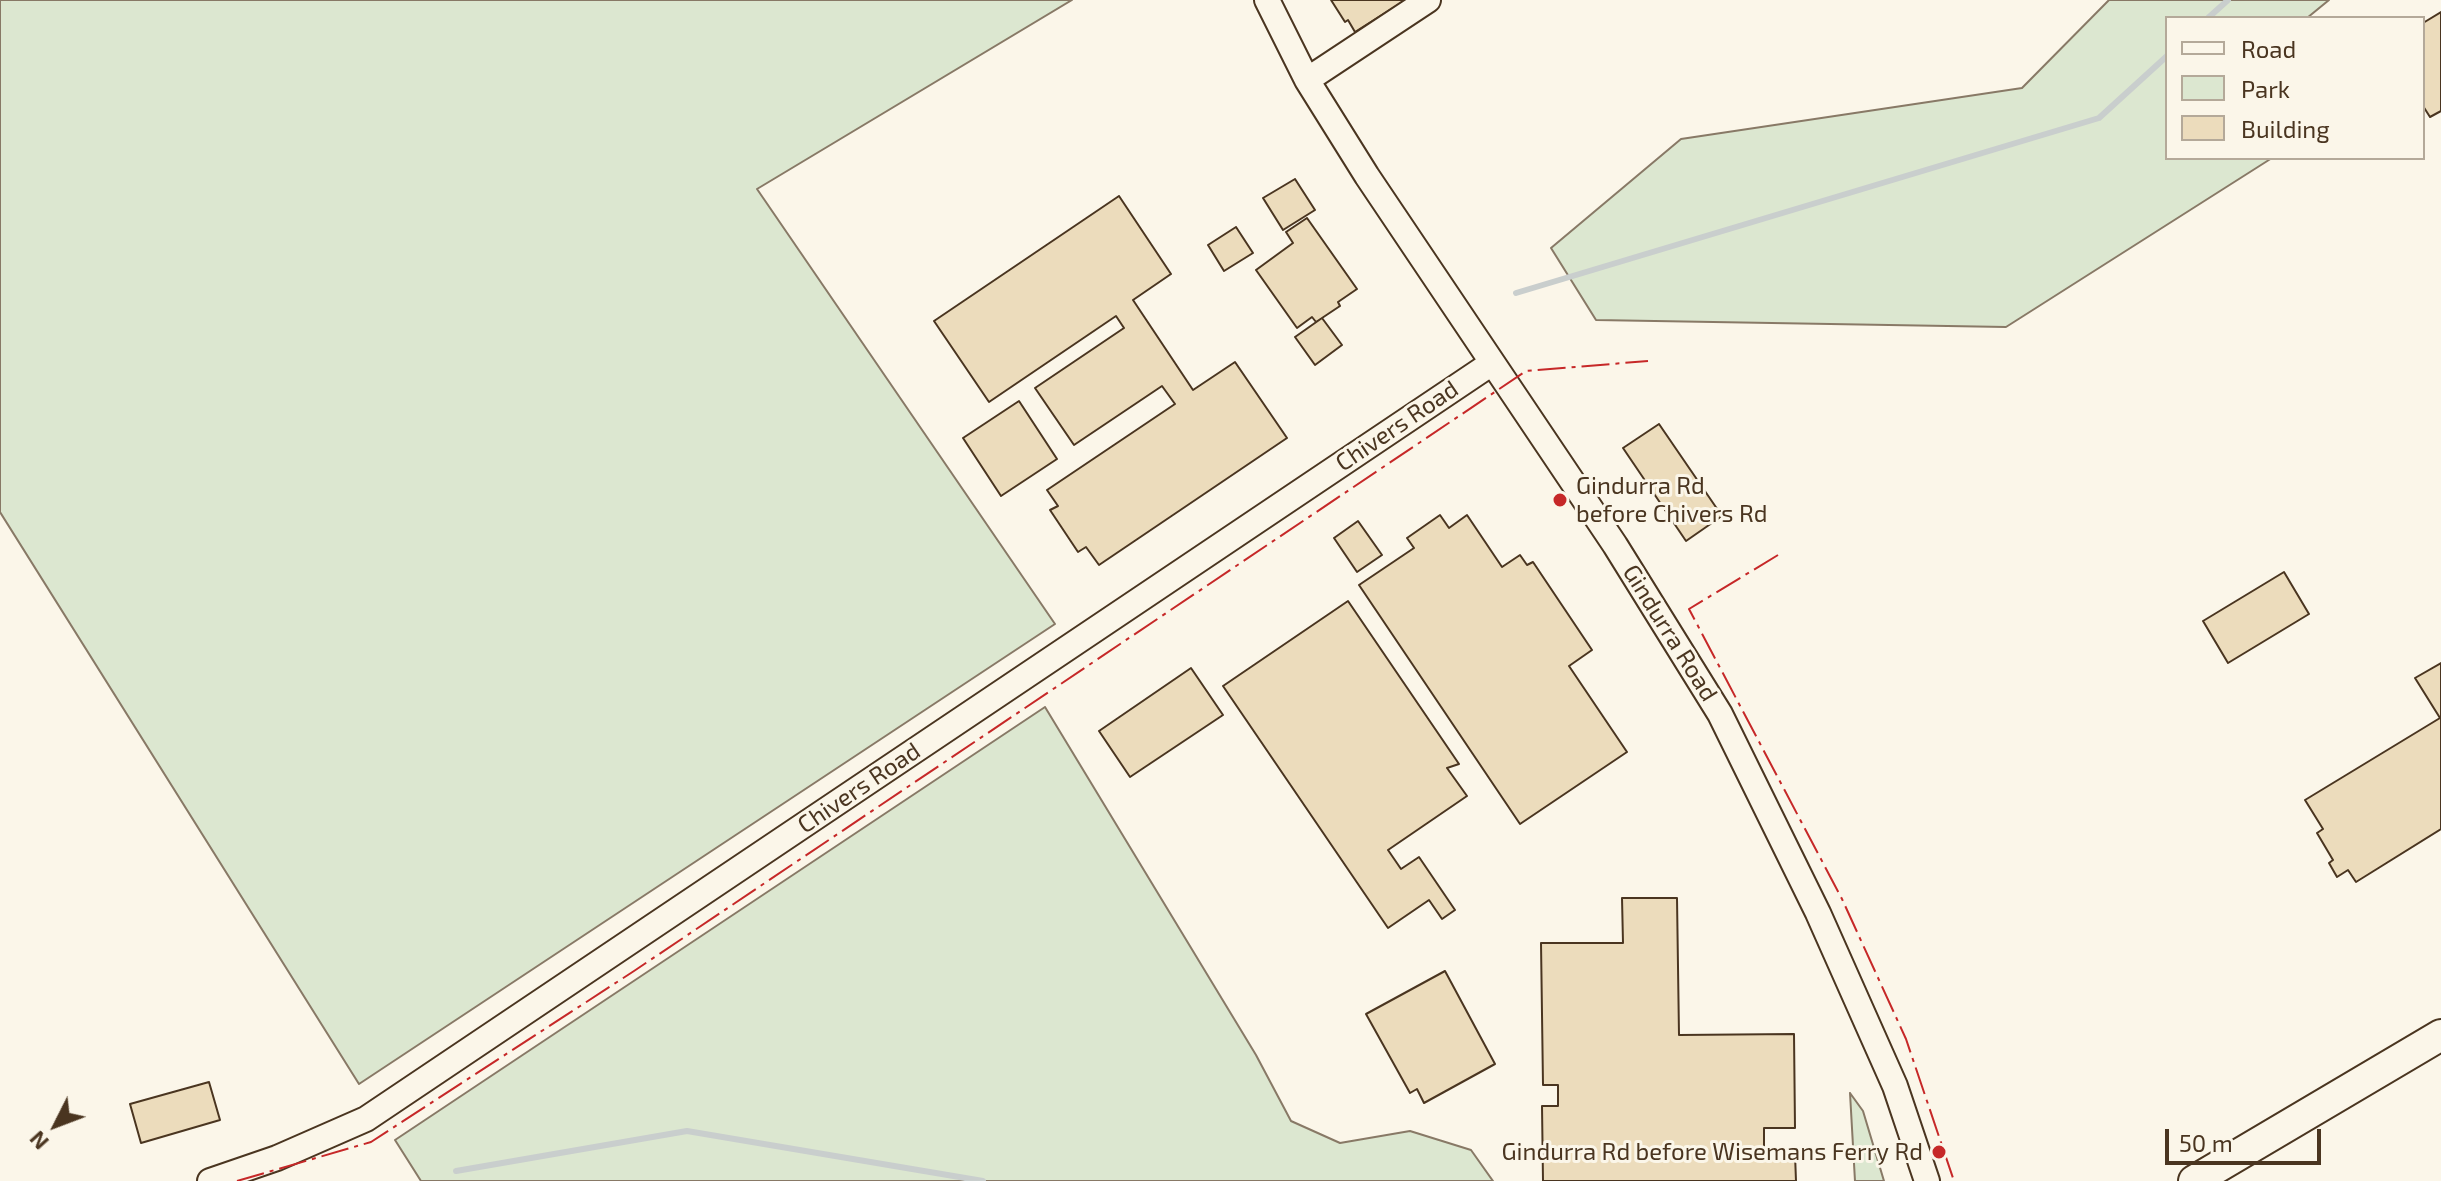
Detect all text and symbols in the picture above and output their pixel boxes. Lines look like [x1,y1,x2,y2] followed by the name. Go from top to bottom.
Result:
[2165,16,2425,160] legend
[2241,34,2296,63] text: Road
[2241,74,2290,103] text: Park
[2241,114,2330,143] text: Building
[1330,375,1464,477] street label: Chivers Road
[1576,472,1767,528] place label: Gindurra Rd before Chivers Rd
[1551,491,1569,509] marker: Gindurra Rd before Chivers Rd
[1617,559,1723,707] street label: Gindurra Road
[792,737,926,839] street label: Chivers Road
[16,1085,96,1165] north arrow
[2169,1113,2325,1163] scale bar
[23,1126,53,1156] text: N
[2179,1128,2233,1157] text: 50 m
[1501,1138,1923,1166] place label: Gindurra Rd before Wisemans Ferry Rd
[1930,1143,1948,1161] marker: Gindurra Rd before Wisemans Ferry Rd

